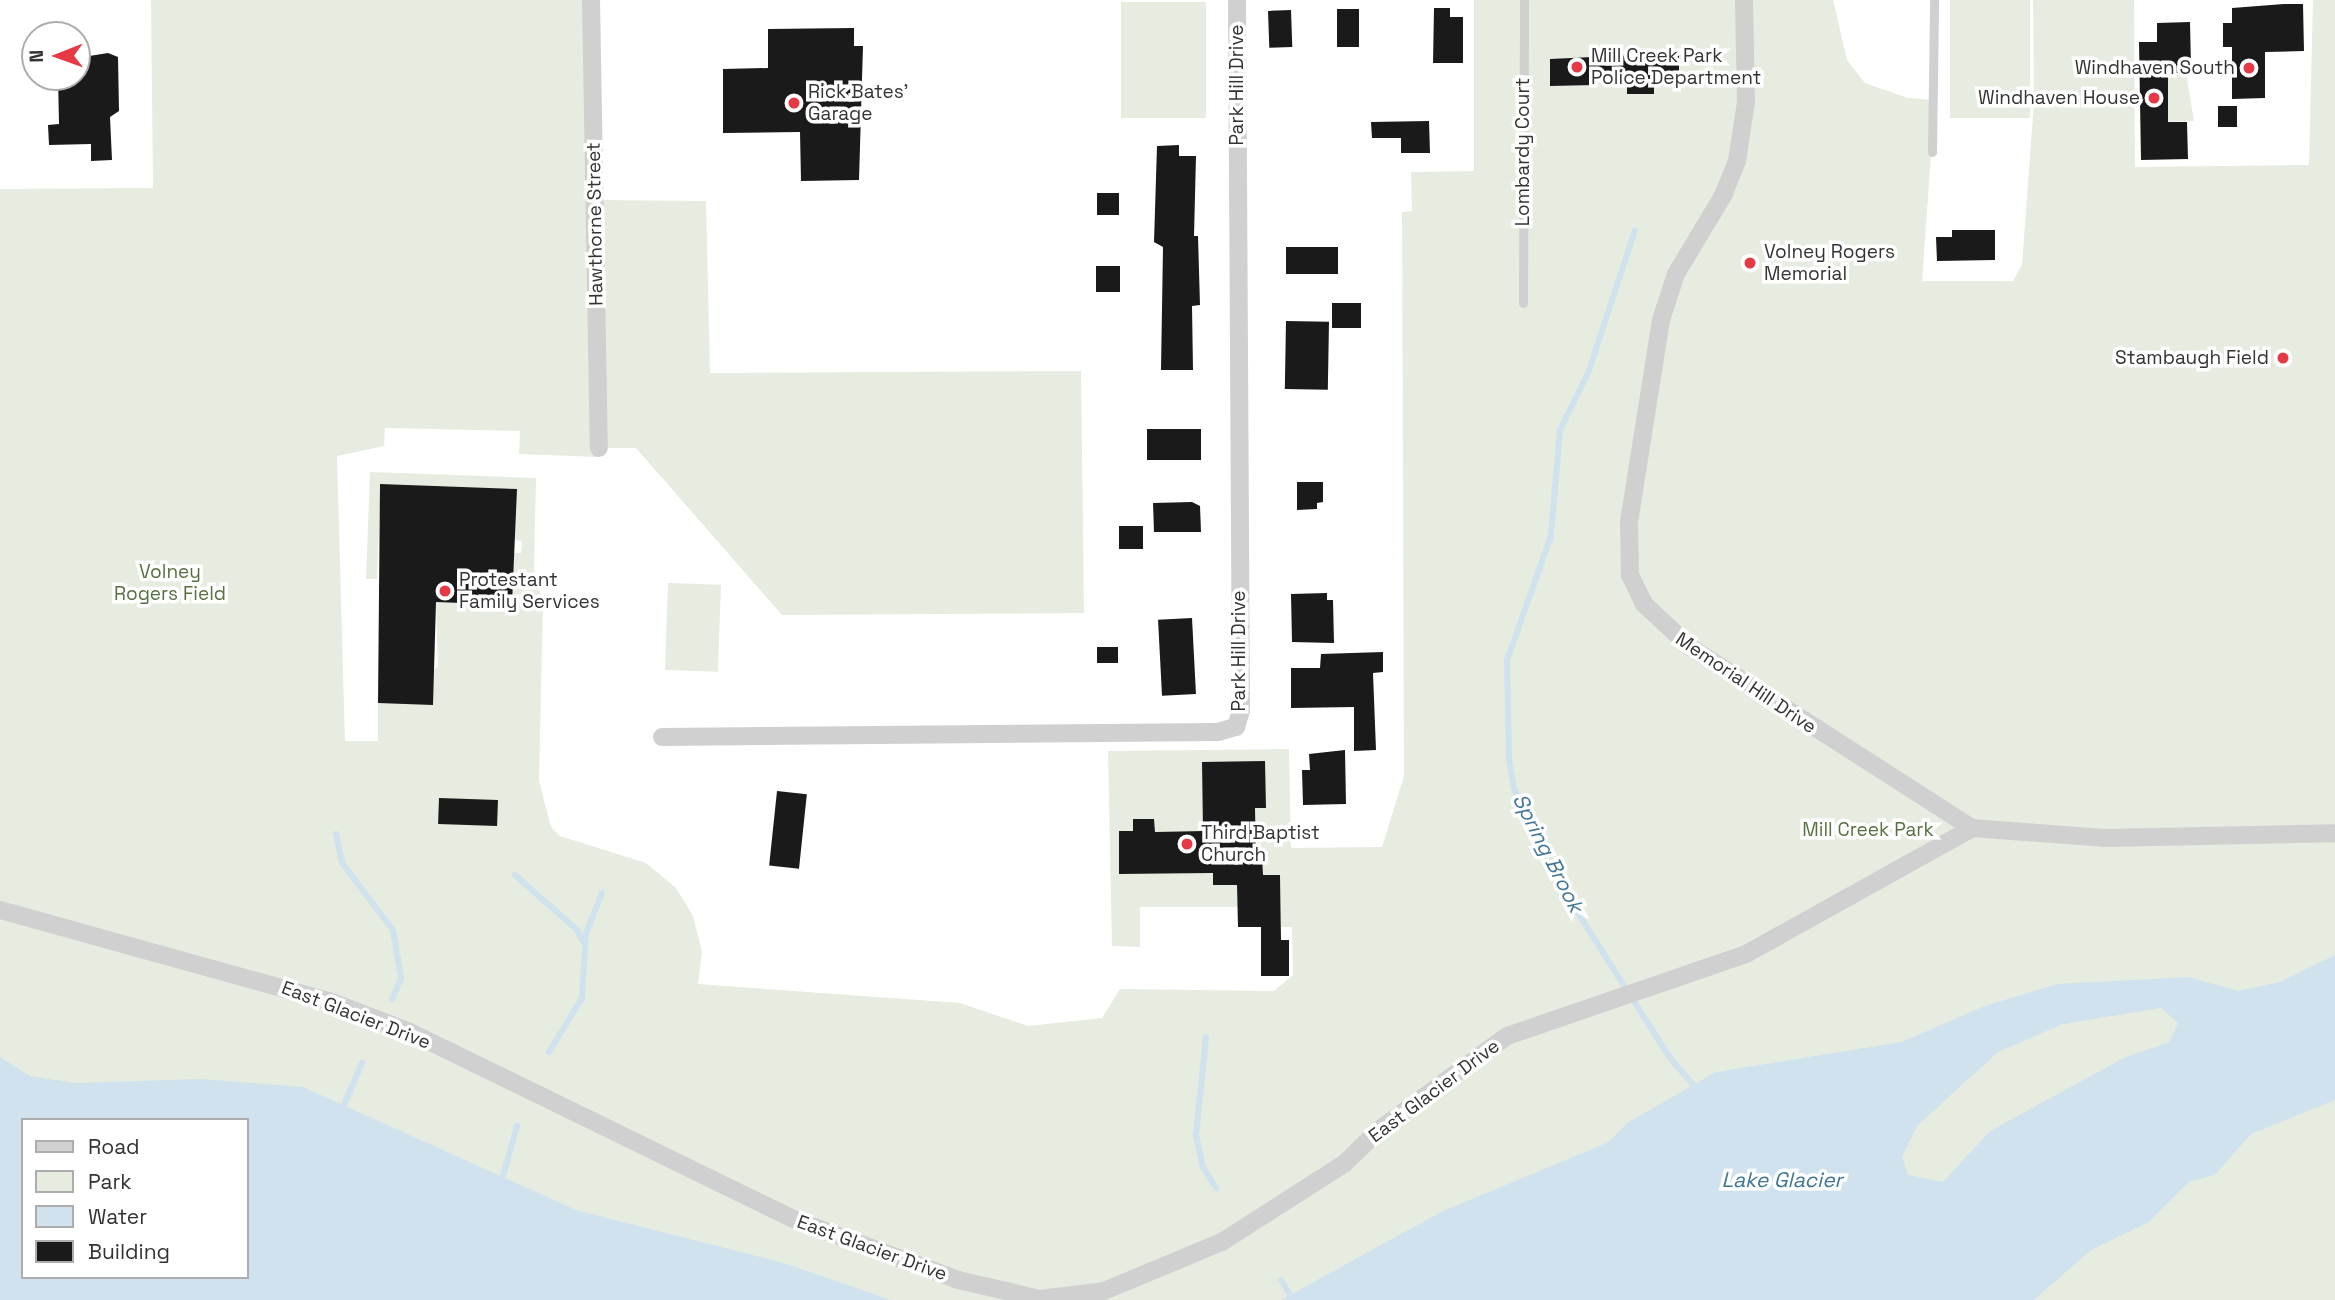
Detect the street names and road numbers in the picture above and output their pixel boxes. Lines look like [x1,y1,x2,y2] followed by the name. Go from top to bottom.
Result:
[1226,24,1248,146] street label: Park Hill Drive
[1512,78,1534,226] street label: Lombardy Court
[582,142,608,306] street label: Hawthorne Street
[1228,590,1250,712] street label: Park Hill Drive
[1671,627,1821,739] street label: Memorial Hill Drive
[278,976,434,1054] street label: East Glacier Drive
[1364,1034,1504,1148] street label: East Glacier Drive
[794,1210,950,1286] street label: East Glacier Drive

